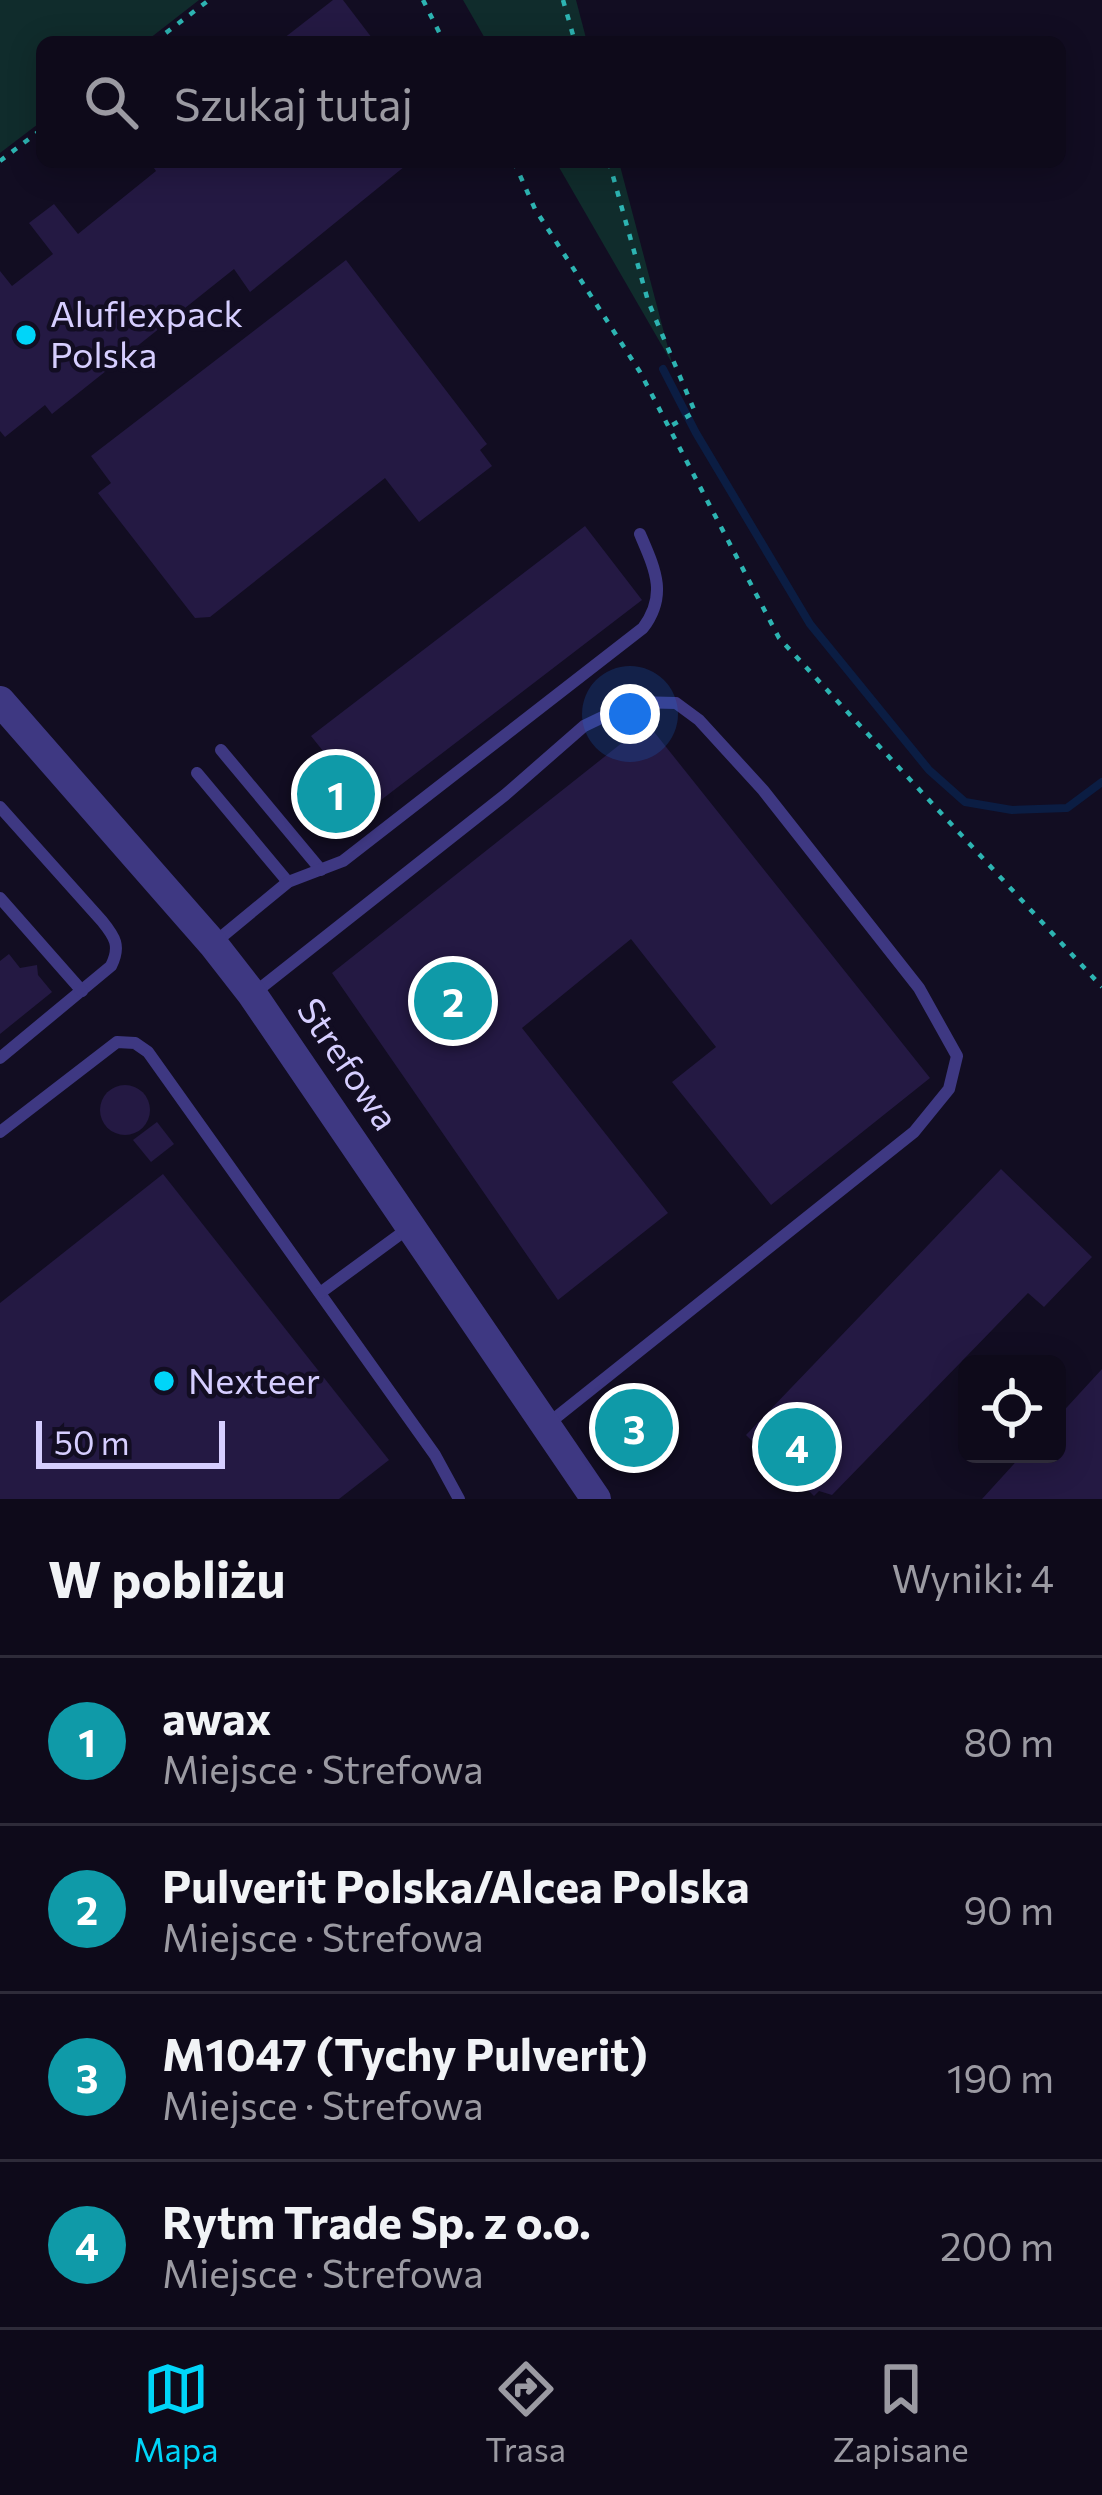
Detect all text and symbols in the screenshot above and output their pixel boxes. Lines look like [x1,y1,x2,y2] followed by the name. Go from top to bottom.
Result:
[36,36,1066,168] search box
[78,69,144,135] icon: search
[174,75,413,130] text: Szukaj tutaj
[50,290,243,375] place label: Aluflexpack Polska
[13,322,39,348] marker: Aluflexpack Polska
[600,684,660,744] your location
[297,749,375,839] pin: 1
[414,956,492,1046] pin: 2
[290,989,410,1137] street label: Strefowa
[958,1355,1066,1463] map controls
[958,1355,1066,1463] button: locate
[188,1357,320,1401] place label: Nexteer
[151,1368,177,1394] marker: Nexteer
[595,1383,673,1473] pin: 3
[758,1402,836,1492] pin: 4
[36,1415,225,1468] scale bar
[54,1421,130,1462] text: 50 m
[48,1546,285,1609] text: W pobliżu
[892,1553,1054,1601] text: Wyniki: 4
[162,1689,271,1744] text: awax
[78,1717,96,1765] text: 1
[963,1717,1054,1765] text: 80 m
[162,1744,484,1792] text: Miejsce · Strefowa
[162,1857,750,1912] text: Pulverit Polska/Alcea Polska
[76,1885,98,1933] text: 2
[963,1885,1054,1933] text: 90 m
[162,1912,484,1960] text: Miejsce · Strefowa
[162,2025,648,2080] text: M1047 (Tychy Pulverit)
[76,2053,98,2101] text: 3
[947,2053,1054,2101] text: 190 m
[162,2080,484,2128] text: Miejsce · Strefowa
[162,2193,591,2248] text: Rytm Trade Sp. z o.o.
[75,2221,99,2269] text: 4
[940,2221,1054,2269] text: 200 m
[162,2248,484,2296] text: Miejsce · Strefowa
[133,2356,219,2469] tab: Mapa
[485,2356,566,2469] tab: Trasa
[833,2356,969,2469] tab: Zapisane

